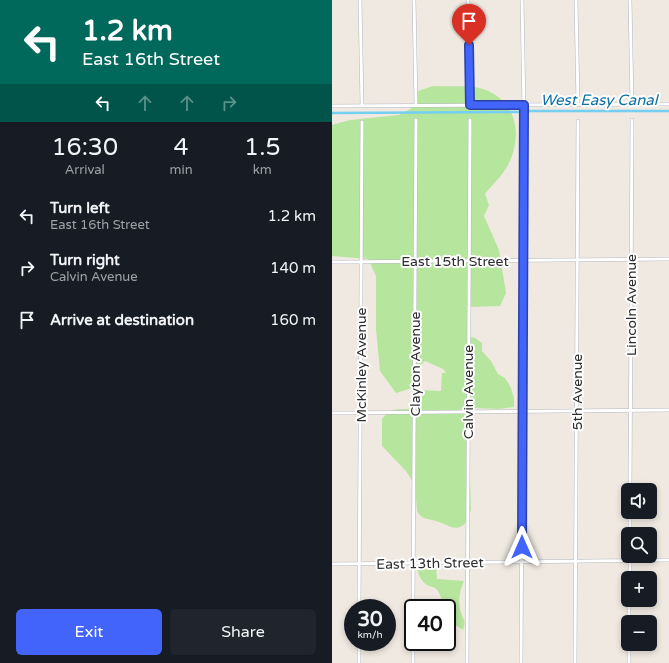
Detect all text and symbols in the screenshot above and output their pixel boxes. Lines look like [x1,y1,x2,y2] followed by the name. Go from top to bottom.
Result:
[452,4,486,45] pin
[458,10,480,32] icon: arrive
[82,14,173,48] text: 1.2 km
[16,16,68,68] icon: left
[82,48,220,70] text: East 16th Street
[541,91,660,109] water label: West Easy Canal
[92,92,114,114] icon: left
[134,92,156,114] icon: ahead
[176,92,198,114] icon: ahead
[218,92,240,114] icon: right
[51,133,118,162] text: 16:30
[174,133,189,162] text: 4
[244,133,280,162] text: 1.5
[65,162,105,178] text: Arrival
[170,162,193,178] text: min
[253,162,272,178] text: km
[50,199,110,217] text: Turn left
[16,205,38,227] icon: left
[267,207,316,225] text: 1.2 km
[50,217,150,233] text: East 16th Street
[50,251,120,269] text: Turn right
[401,253,509,270] street label: East 15th Street
[623,254,640,356] street label: Lincoln Avenue
[16,257,38,279] icon: right
[270,259,316,277] text: 140 m
[50,269,138,285] text: Calvin Avenue
[353,308,370,422] street label: McKinley Avenue
[16,309,38,331] icon: arrive
[50,311,194,329] text: Arrive at destination
[270,311,316,329] text: 160 m
[407,312,424,416] street label: Clayton Avenue
[460,345,477,439] street label: Calvin Avenue
[569,354,586,430] street label: 5th Avenue
[621,483,657,651] map controls
[621,483,657,519] button: sound
[501,526,543,568] position arrow
[621,527,657,563] button: search
[376,554,485,573] street label: East 13th Street
[621,571,657,607] button: +
[404,599,456,651] speed limit sign: 40
[357,608,383,632] text: 30
[16,609,162,655] button: Exit
[170,609,316,655] button: Share
[621,615,657,651] button: −
[357,629,383,641] text: km/h

